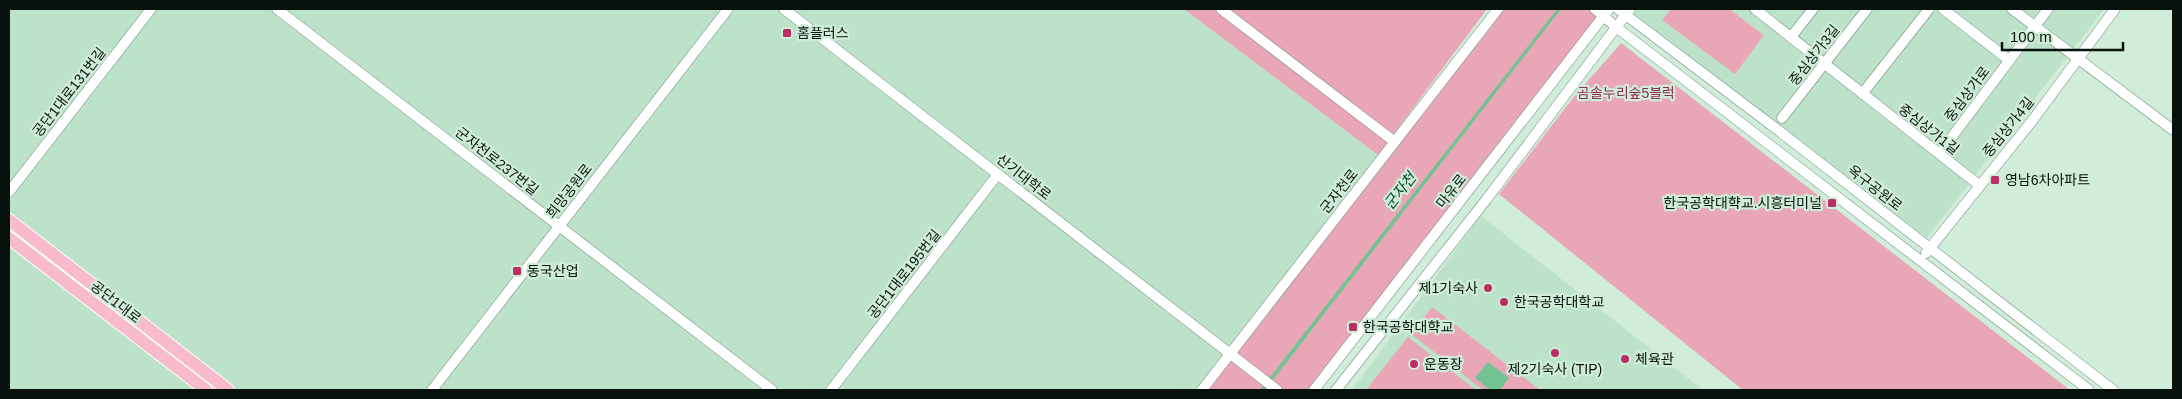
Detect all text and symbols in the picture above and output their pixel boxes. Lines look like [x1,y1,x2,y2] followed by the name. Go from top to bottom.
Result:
[2002,20,2123,52] scale bar
[1785,22,1843,88] street label: 중심상가3길
[797,25,849,41] place label: 홈플러스
[781,27,793,39] marker: 홈플러스
[2010,28,2052,45] text: 100 m
[29,44,109,140] street label: 공단1대로131번길
[1941,63,1993,125] street label: 중심상가로
[1577,85,1675,101] park label: 곰솔누리숲5블럭
[1979,94,2037,160] street label: 중심상가4길
[1896,100,1962,158] street label: 중심상가1길
[452,124,542,198] street label: 군자천로237번길
[994,151,1054,203] street label: 산기대학로
[543,161,595,221] street label: 희망공원로
[1845,162,1905,214] street label: 옥구공원로
[1317,166,1361,216] street label: 군자천로
[1380,167,1420,212] water label: 군자천
[1433,171,1469,211] street label: 마유로
[2005,172,2090,188] place label: 영남6차아파트
[1989,174,2001,186] marker: 영남6차아파트
[1664,195,1822,211] place label: 한국공학대햑교.시흥터미널
[1826,197,1838,209] marker: 한국공학대햑교.시흥터미널
[864,226,944,322] street label: 공단1대로195번길
[527,263,579,279] place label: 동국산업
[511,265,523,277] marker: 동국산업
[88,277,144,327] street label: 공단1대로
[1419,280,1478,296] place label: 제1기숙사
[1482,282,1494,294] marker: 제1기숙사
[1514,294,1604,310] place label: 한국공학대학교
[1498,296,1510,308] marker: 한국공학대학교
[1363,319,1453,335] place label: 한국공학대햑교
[1347,321,1359,333] marker: 한국공학대햑교
[1549,347,1561,359] marker: 제2기숙사 (TIP)
[1635,351,1674,367] place label: 체육관
[1619,353,1631,365] marker: 체육관
[1424,356,1463,372] place label: 운동장
[1408,358,1420,370] marker: 운동장
[1508,361,1602,377] place label: 제2기숙사 (TIP)

